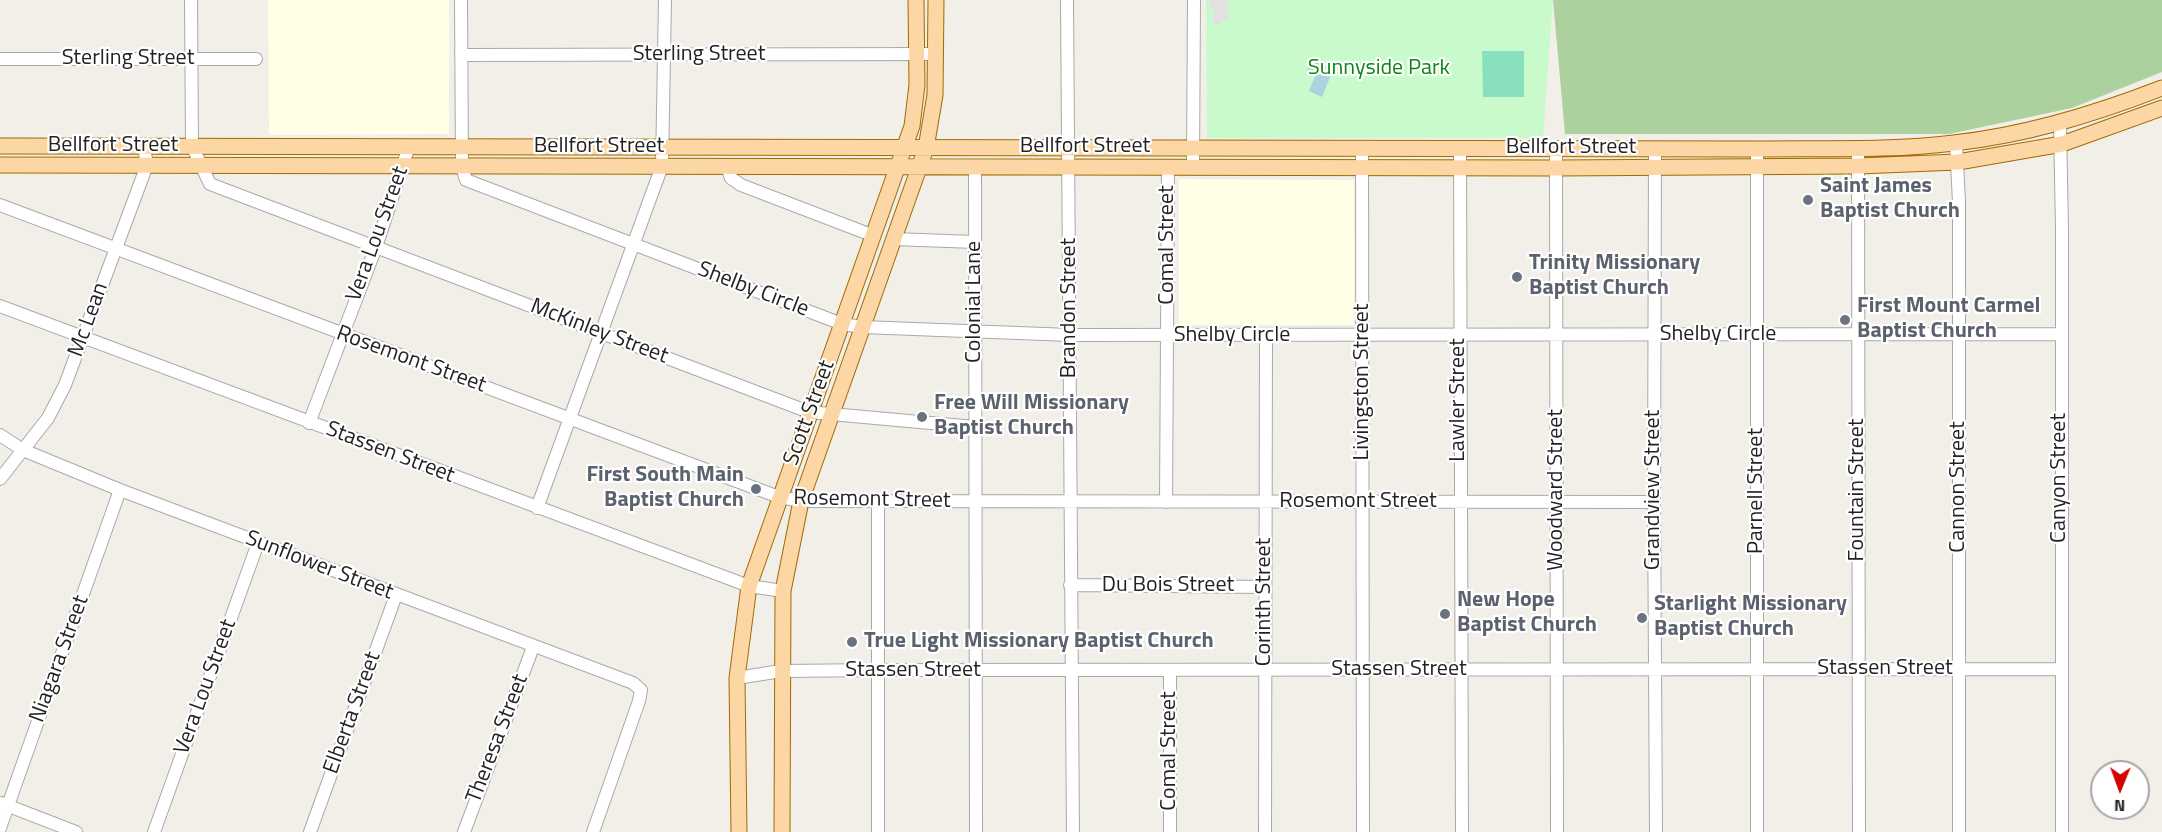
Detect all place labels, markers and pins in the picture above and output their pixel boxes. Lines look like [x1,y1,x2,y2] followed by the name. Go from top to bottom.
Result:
[1820,174,1960,226] place label: Saint James Baptist Church
[1801,193,1815,207] marker: Saint James Baptist Church
[1529,251,1700,302] place label: Trinity Missionary Baptist Church
[1510,270,1524,284] marker: Trinity Missionary Baptist Church
[1857,294,2040,346] place label: First Mount Carmel Baptist Church
[1838,313,1852,327] marker: First Mount Carmel Baptist Church
[934,391,1129,442] place label: Free Will Missionary Baptist Church
[915,410,929,424] marker: Free Will Missionary Baptist Church
[586,463,744,514] place label: First South Main Baptist Church
[749,482,763,496] marker: First South Main Baptist Church
[1457,588,1597,640] place label: New Hope Baptist Church
[1654,592,1847,644] place label: Starlight Missionary Baptist Church
[1438,607,1452,621] marker: New Hope Baptist Church
[1635,611,1649,625] marker: Starlight Missionary Baptist Church
[864,629,1214,655] place label: True Light Missionary Baptist Church
[845,635,859,649] marker: True Light Missionary Baptist Church

